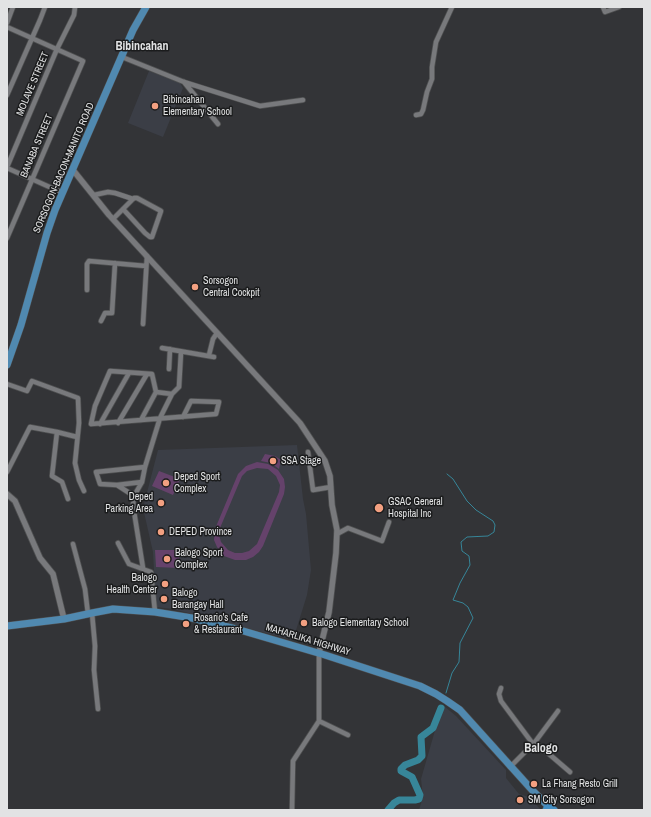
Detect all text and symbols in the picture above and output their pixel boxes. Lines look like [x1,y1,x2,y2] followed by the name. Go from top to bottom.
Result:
[115,40,169,54] district label: Bibincahan
[14,50,52,118] street label: MOLAVE STREET
[163,94,232,118] place label: Bibincahan Elementary School
[31,101,97,235] street label: SORSOGON-BACON-MANITO ROAD
[150,101,160,111] marker: Bibincahan Elementary School
[18,112,56,180] street label: BANABA STREET
[203,275,260,298] place label: Sorsogon Central Cockpit
[190,282,200,292] marker: Sorsogon Central Cockpit
[281,455,321,467] place label: SSA Stage
[268,456,278,466] marker: SSA Stage
[174,471,220,494] place label: Deped Sport Complex
[161,478,171,488] marker: Deped Sport Complex
[105,491,153,514] place label: Deped Parking Area
[388,496,443,520] place label: GSAC General Hospital Inc
[156,498,166,508] marker: Deped Parking Area
[373,502,385,514] marker: GSAC General Hospital Inc
[169,526,232,538] place label: DEPED Province
[156,527,166,537] marker: DEPED Province
[175,547,222,570] place label: Balogo Sport Complex
[162,554,172,564] marker: Balogo Sport Complex
[106,572,157,596] place label: Balogo Health Center
[160,579,170,589] marker: Balogo Health Center
[172,587,223,610] place label: Balogo Barangay Hall
[159,594,169,604] marker: Balogo Barangay Hall
[194,612,248,636] place label: Rosario's Cafe & Restaurant
[312,617,409,629] place label: Balogo Elementary School
[299,618,309,628] marker: Balogo Elementary School
[181,619,191,629] marker: Rosario's Cafe & Restaurant
[264,621,352,659] street label: MAHARLIKA HIGHWAY
[524,742,558,756] district label: Balogo
[542,778,618,790] place label: La Fhang Resto Grill
[529,779,539,789] marker: La Fhang Resto Grill
[528,794,595,806] place label: SM City Sorsogon
[515,795,525,805] marker: SM City Sorsogon

